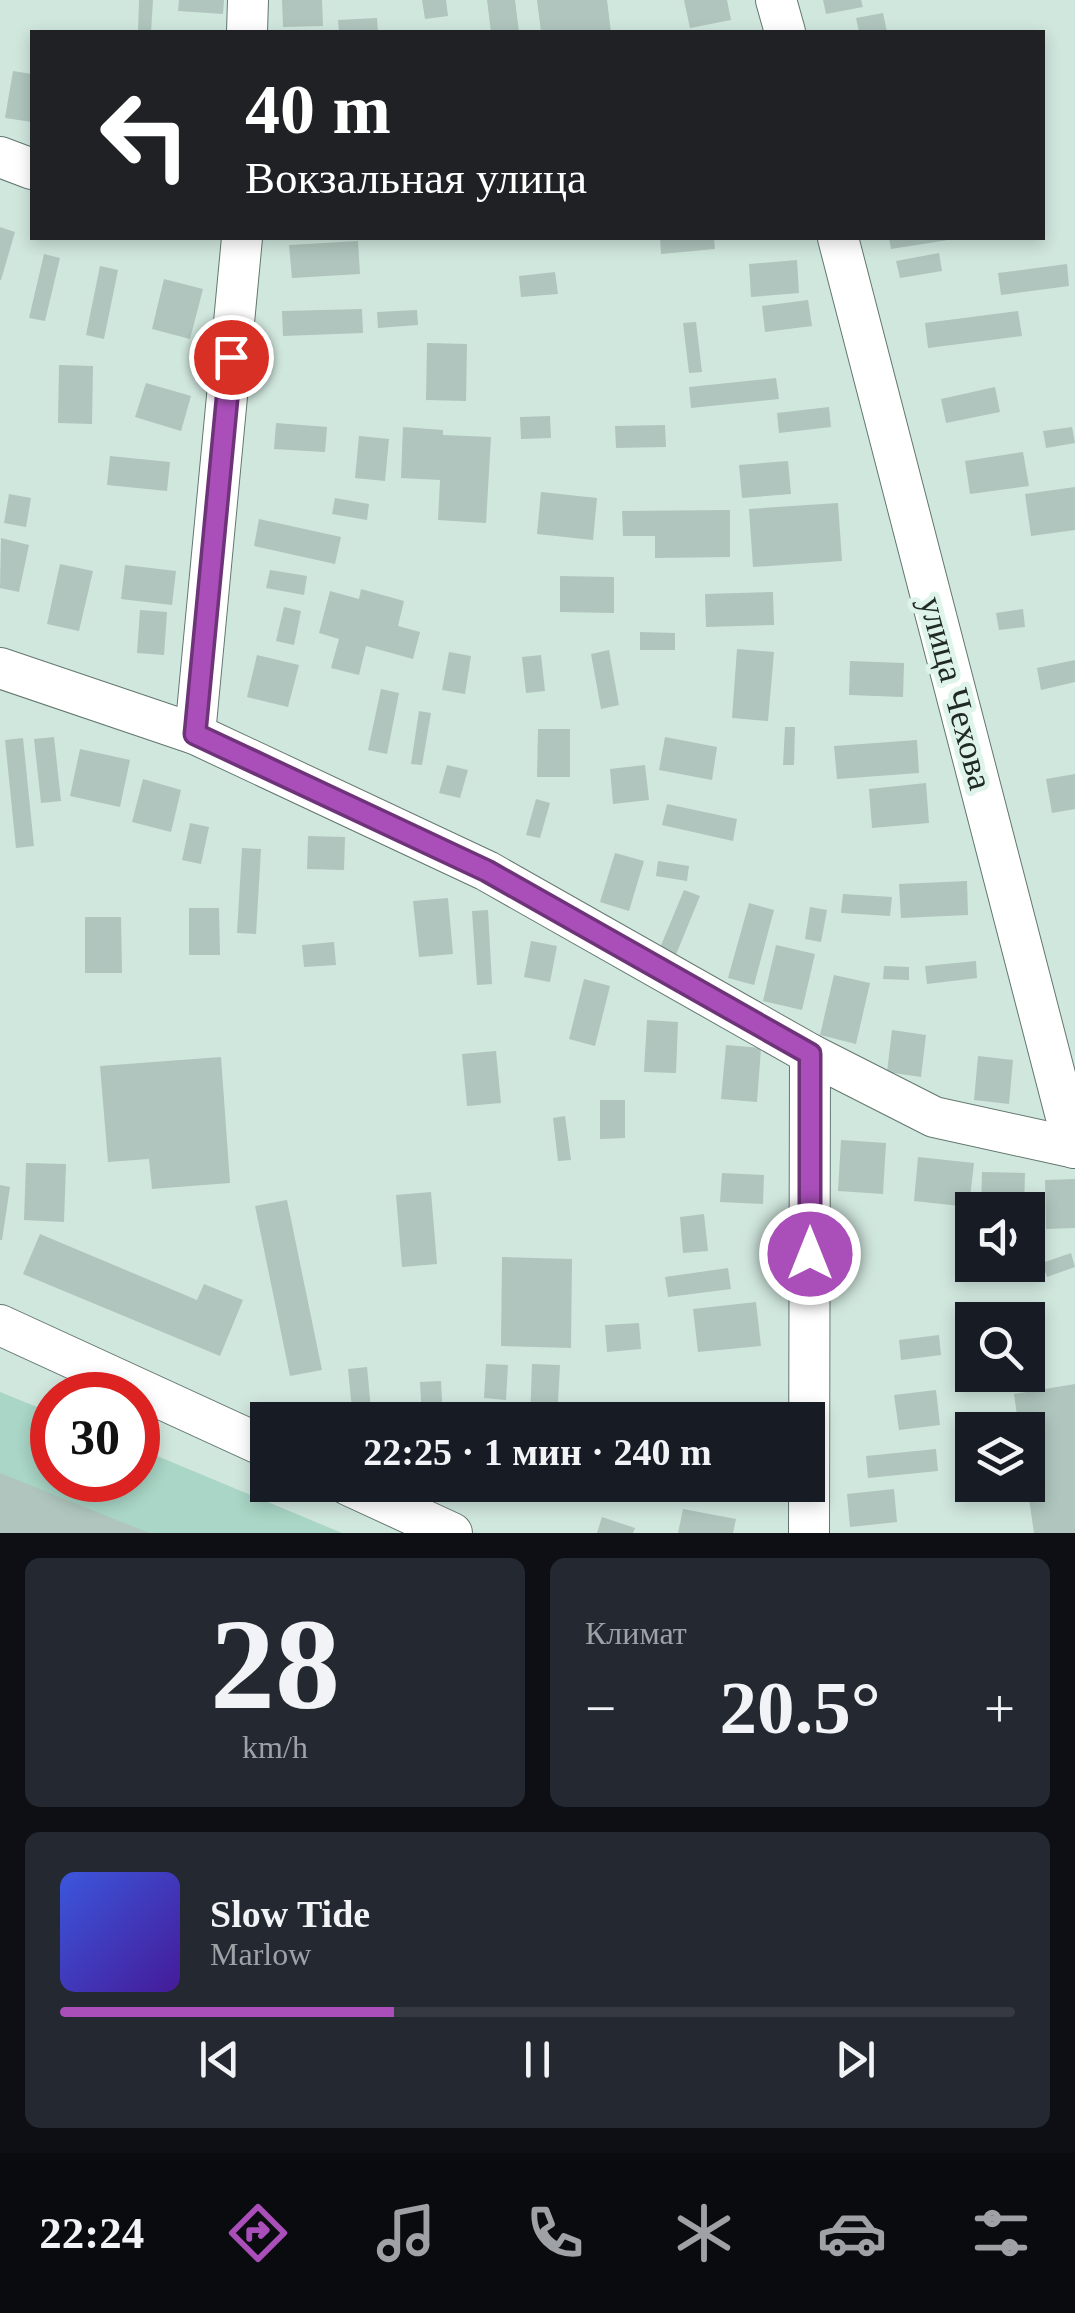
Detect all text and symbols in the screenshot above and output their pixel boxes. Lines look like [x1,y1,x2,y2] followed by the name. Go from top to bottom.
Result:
[80,70,210,200] icon: left
[245,71,391,148] text: 40 m
[245,153,587,203] text: Вокзальная улица
[189,315,274,400] pin
[204,330,259,385] icon: arrive
[912,592,1001,794] street label: улица Чехова
[955,1192,1045,1502] map controls
[955,1192,1045,1282] button: sound
[758,1202,862,1306] position arrow
[955,1302,1045,1392] button: search
[30,1372,160,1502] speed limit sign: 30
[955,1412,1045,1502] button: layers
[363,1431,712,1473] text: 22:25 · 1 мин · 240 m
[210,1592,340,1736] text: 28
[585,1615,687,1651] text: Климат
[719,1666,881,1749] text: 20.5°
[585,1678,616,1739] text: −
[984,1678,1015,1739] text: +
[242,1729,308,1765] text: km/h
[210,1893,370,1935] text: Slow Tide
[210,1936,311,1972] text: Marlow
[192,2032,247,2087] icon: previous
[510,2032,565,2087] icon: pause
[828,2032,883,2087] icon: next
[223,2198,293,2268] icon: directions
[371,2198,441,2268] icon: music
[520,2198,590,2268] icon: phone
[669,2198,739,2268] icon: climate
[817,2198,887,2268] icon: car
[966,2198,1036,2268] icon: filters
[39,2208,144,2258] text: 22:24

